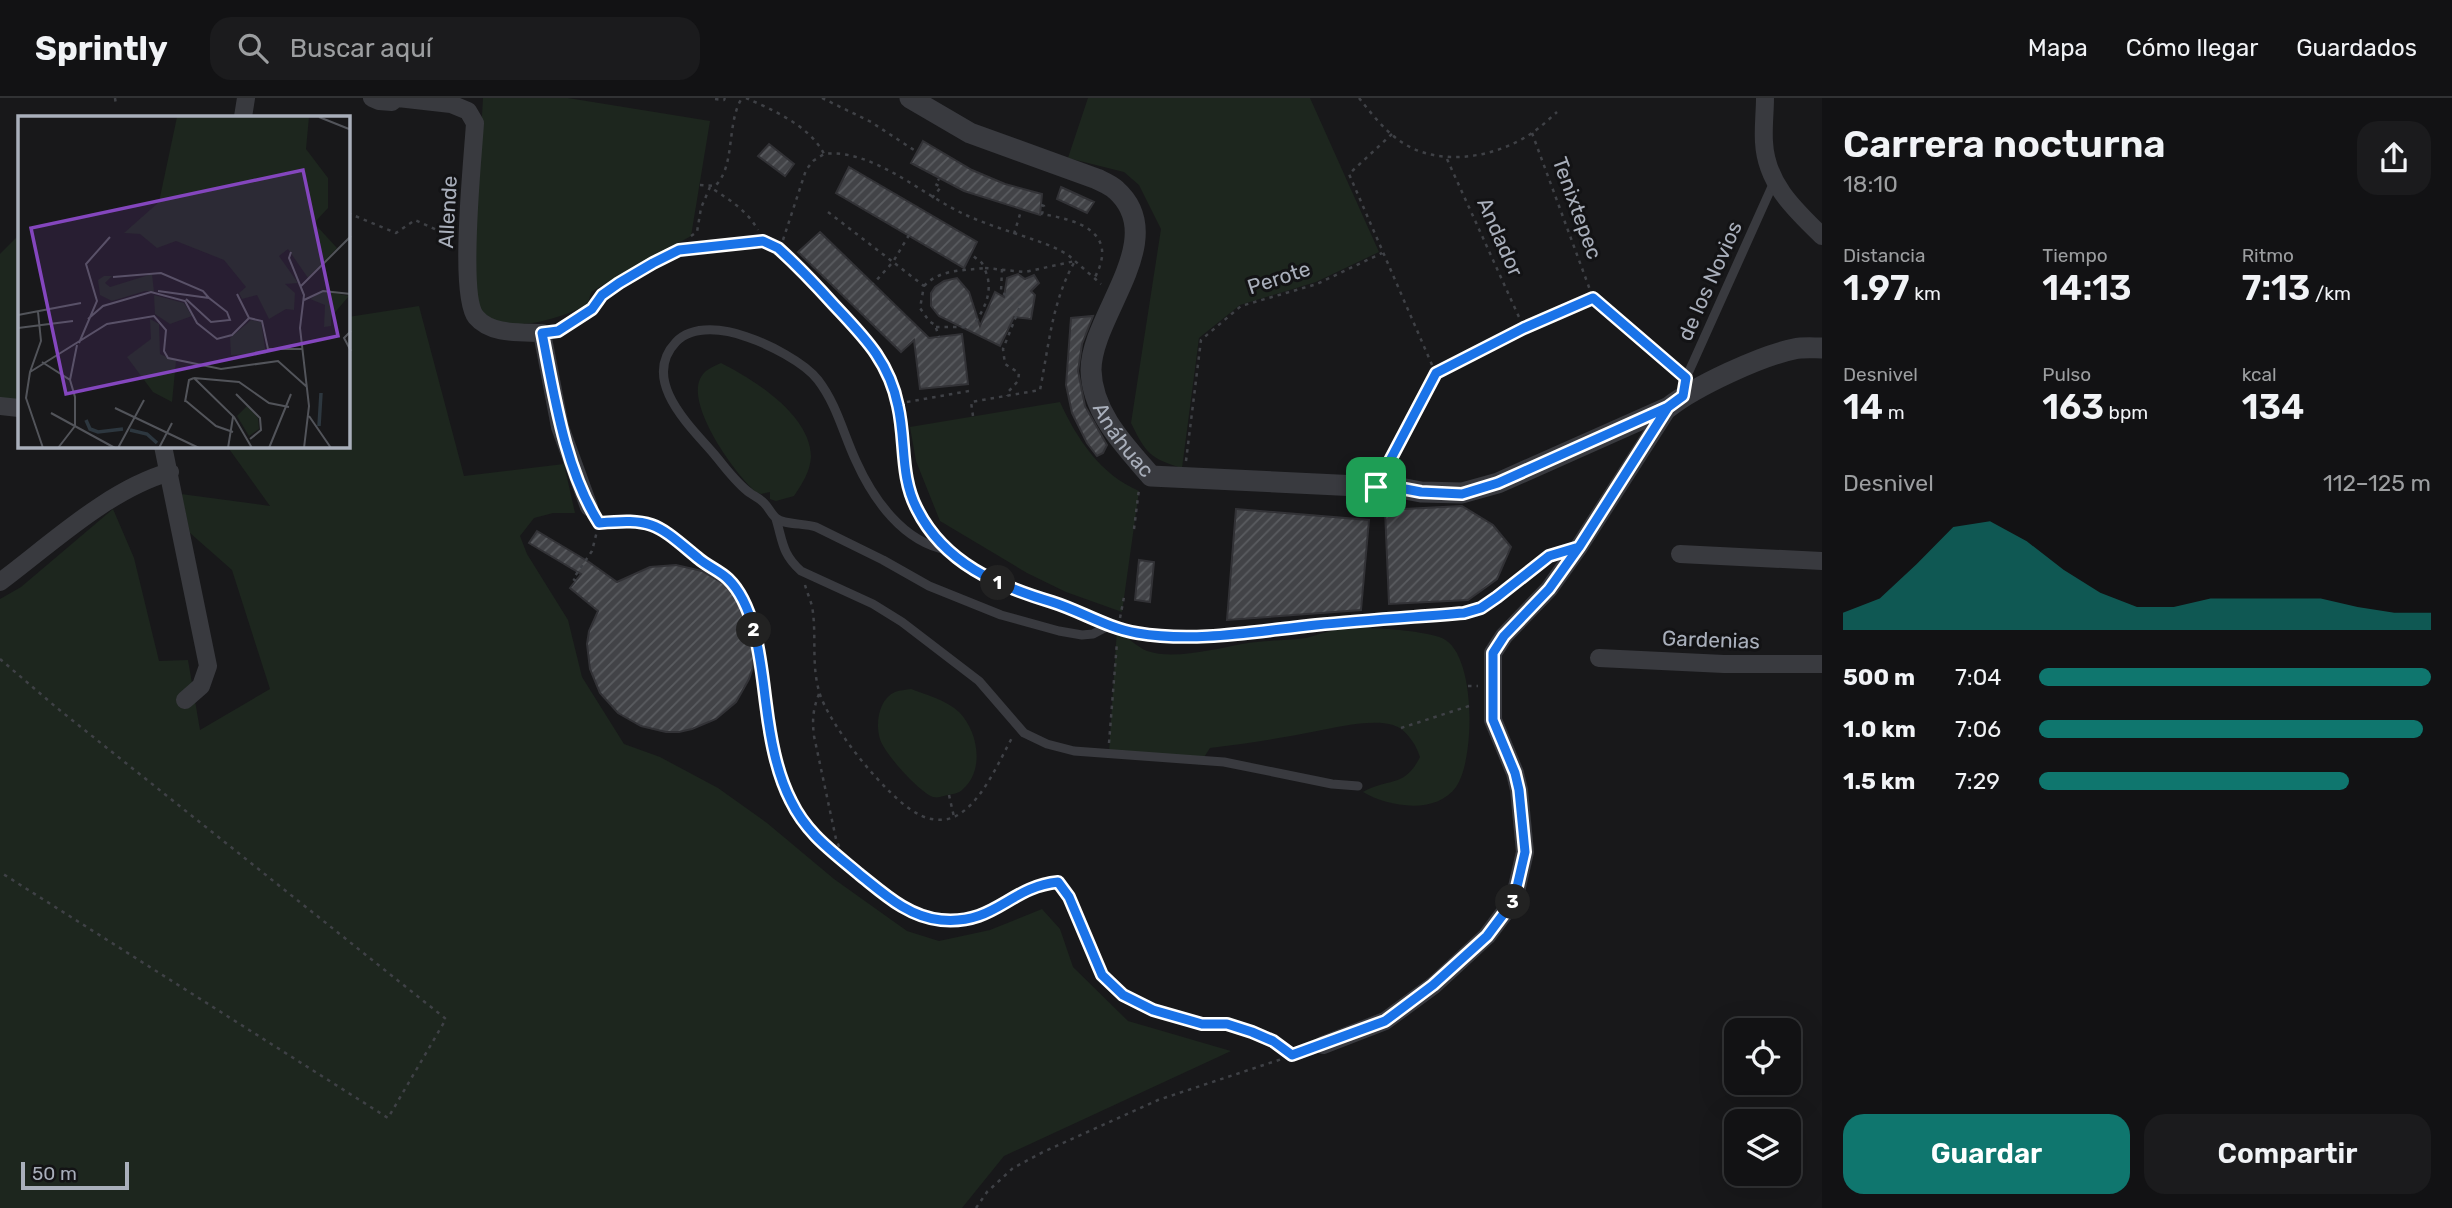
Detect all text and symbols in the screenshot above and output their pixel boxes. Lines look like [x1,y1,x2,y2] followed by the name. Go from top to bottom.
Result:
[210,17,700,80] search box
[35,29,168,68] text: Sprintly
[234,29,272,67] icon: search
[290,33,432,64] text: Buscar aquí
[2028,34,2088,62] text: Mapa
[2126,34,2258,62] text: Cómo llegar
[2296,34,2417,62] text: Guardados
[18,116,350,448] inset map
[1843,121,2166,167] text: Carrera nocturna
[2357,121,2431,195] button: share
[1547,153,1607,262] street label: Tenixtepec
[1843,170,1898,198] text: 18:10
[433,175,462,249] street label: Allende
[1472,194,1529,280] street label: Andador
[1672,217,1747,344] street label: de los Novios
[1843,244,1925,267] text: Distancia
[2042,244,2108,267] text: Tiempo
[2242,244,2294,267] text: Ritmo
[1244,256,1314,299] street label: Perote
[1843,267,1910,309] text: 1.97
[2042,267,2132,309] text: 14:13
[2242,267,2310,309] text: 7:13
[1910,282,1941,305] text: km
[2310,282,2351,305] text: /km
[1843,363,1918,386] text: Desnivel
[2042,363,2091,386] text: Pulso
[2242,363,2277,386] text: kcal
[1843,386,1883,428] text: 14
[2042,386,2104,428] text: 163
[2242,386,2304,428] text: 134
[1088,399,1159,482] street label: Anáhuac
[1883,401,1905,424] text: m
[2104,401,2148,424] text: bpm
[1346,457,1406,517] pin
[1357,468,1395,506] icon: arrive
[1843,469,1934,497] text: Desnivel
[2323,469,2431,497] text: 112–125 m
[981,566,1016,601] pin: 1
[993,571,1002,594] text: 1
[736,612,772,648] pin: 2
[747,618,760,641] text: 2
[1662,625,1760,654] street label: Gardenias
[1843,663,1915,691] text: 500 m
[1955,663,2002,691] text: 7:04
[1843,715,1916,743] text: 1.0 km
[1955,715,2001,743] text: 7:06
[1843,767,1915,795] text: 1.5 km
[1955,767,2000,795] text: 7:29
[1496,884,1530,920] pin: 3
[1506,890,1519,913] text: 3
[1724,1018,1801,1186] map controls
[1724,1018,1801,1095] button: locate
[1724,1109,1801,1186] button: layers
[1843,1114,2130,1194] button: Guardar
[2144,1114,2431,1194] button: Compartir
[21,1159,130,1191] scale bar
[32,1162,77,1185] text: 50 m

